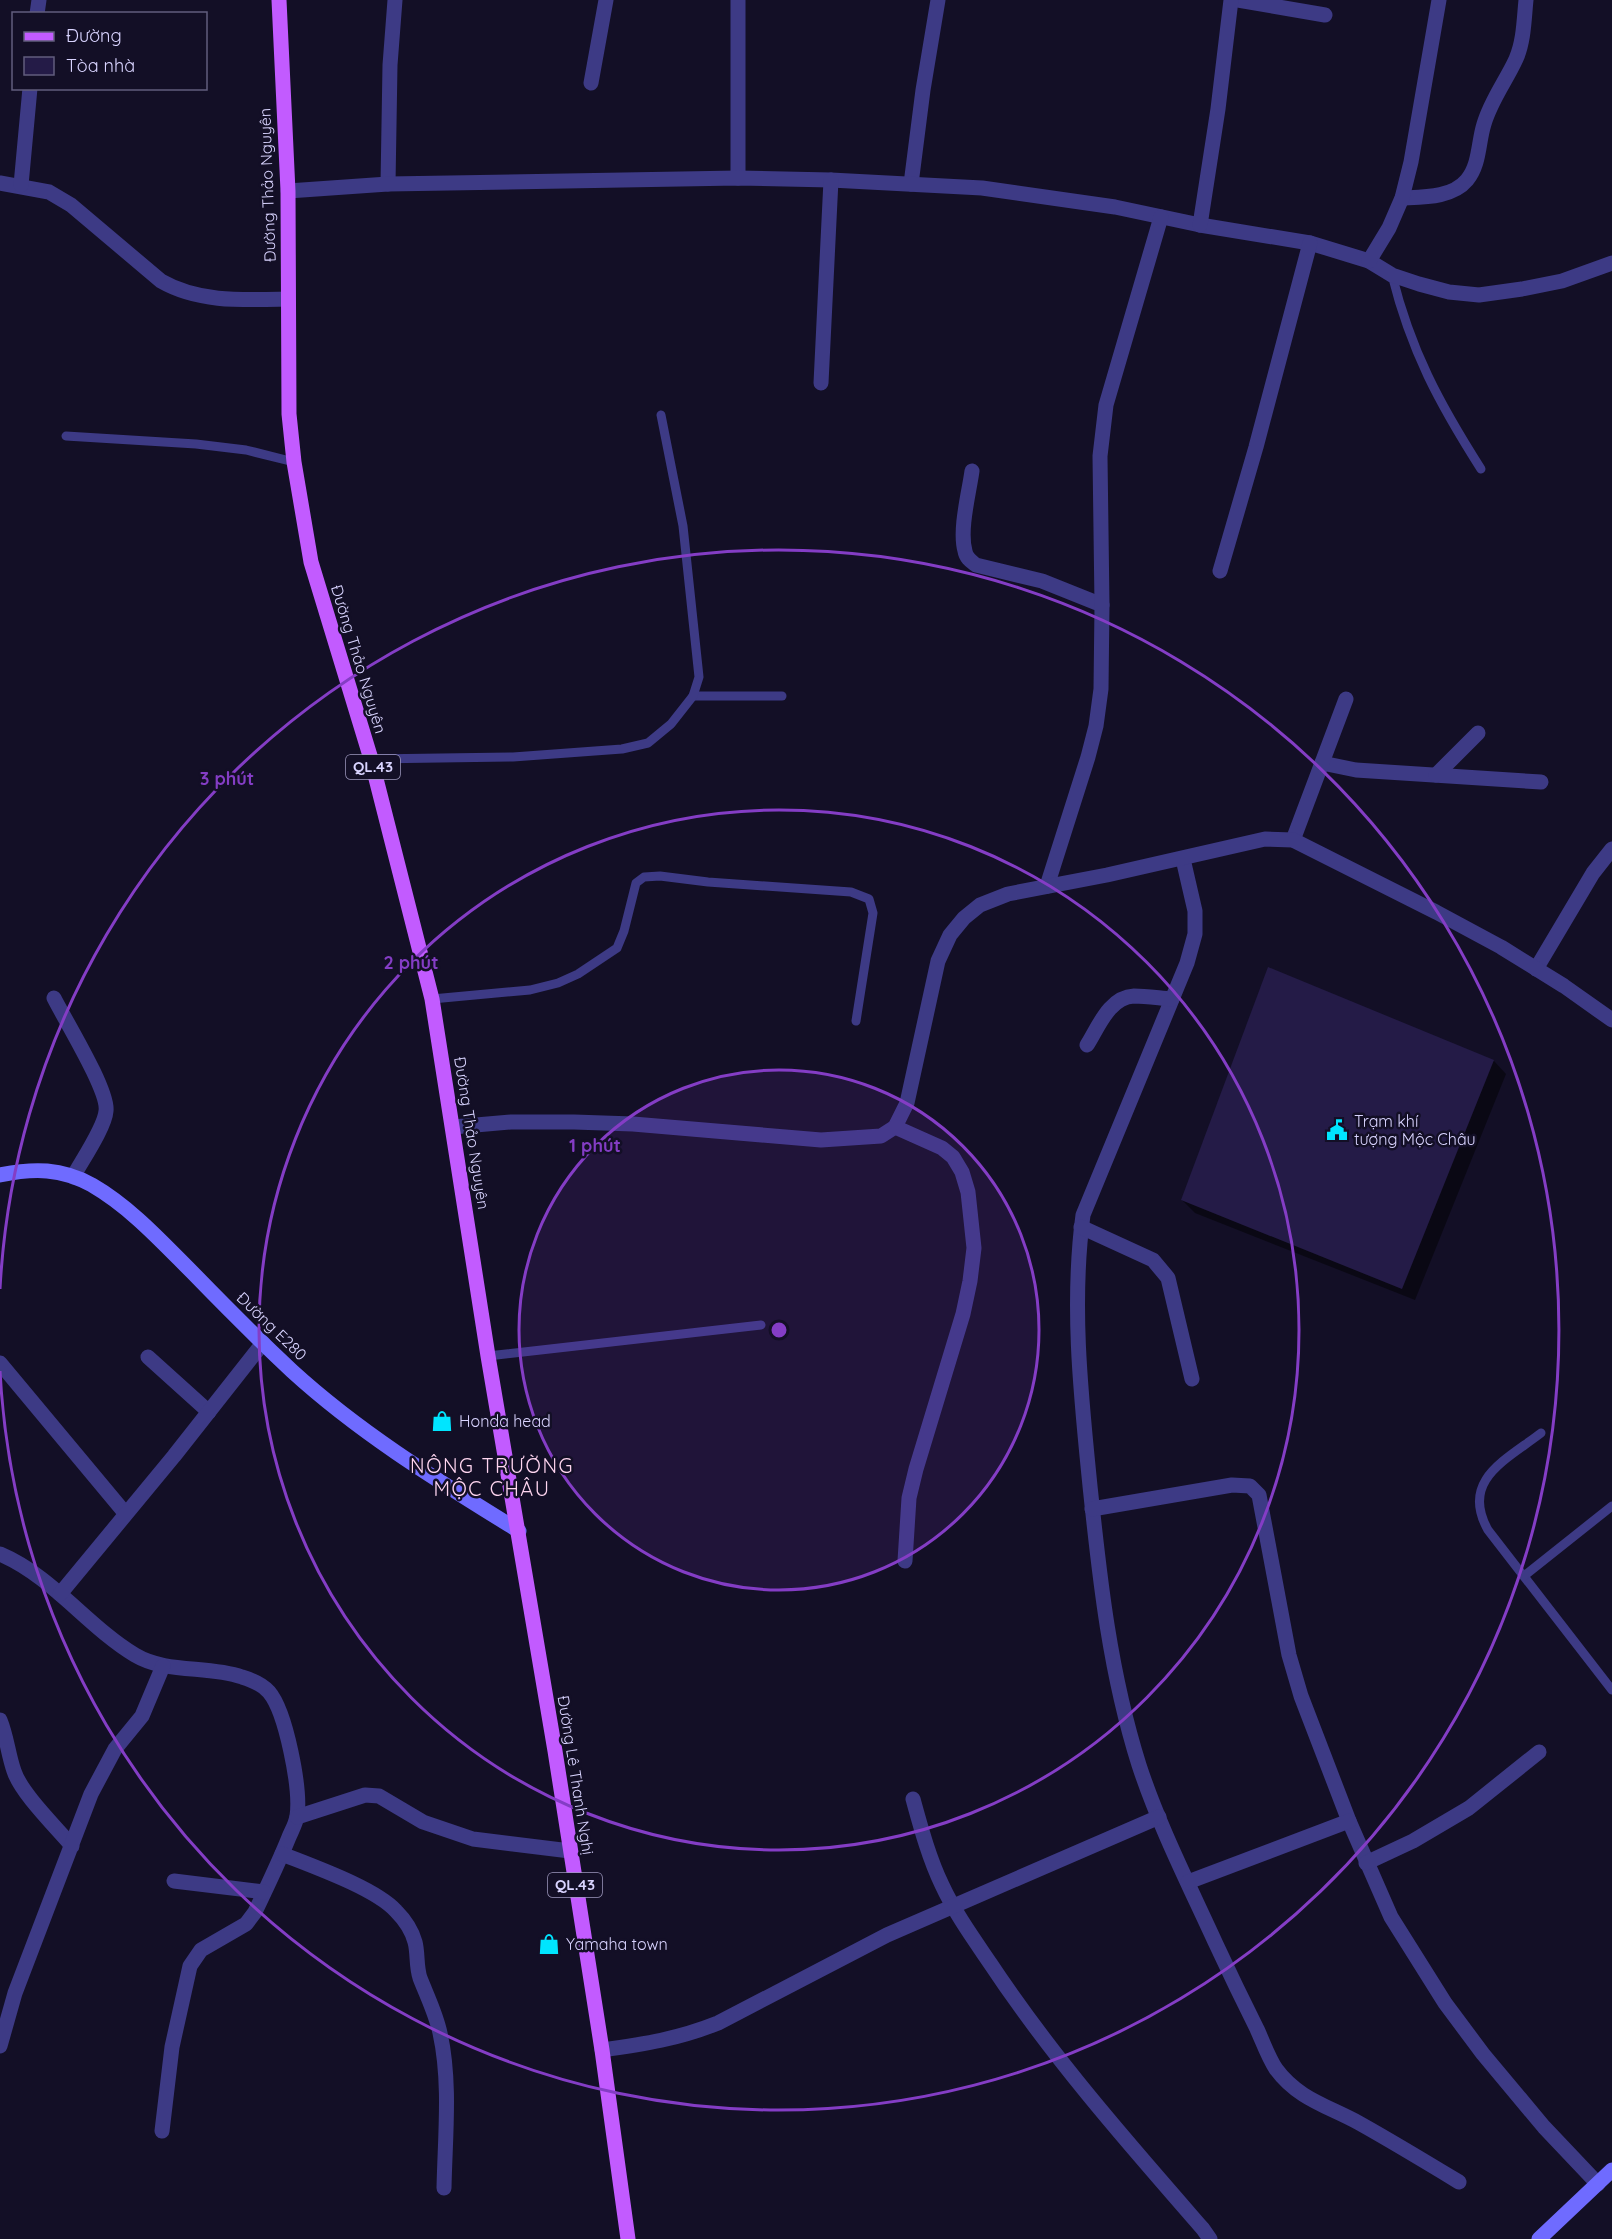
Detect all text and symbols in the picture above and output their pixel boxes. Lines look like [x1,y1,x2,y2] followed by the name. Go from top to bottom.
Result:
[12,12,207,90] legend
[66,24,122,47] text: Đường
[66,54,135,77] text: Tòa nhà
[254,108,280,262] street label: Đường Thảo Nguyên
[327,582,391,736] street label: Đường Thảo Nguyên
[346,755,400,779] road number: QL.43
[200,767,254,790] text: 3 phút
[383,951,439,974] text: 2 phút
[450,1055,494,1211] street label: Đường Thảo Nguyên
[1354,1111,1476,1149] place label: Trạm khí tượng Mộc Châu
[1325,1118,1349,1142] public building icon: Trạm khí tượng Mộc Châu
[569,1134,621,1157] text: 1 phút
[233,1288,311,1364] street label: Đường E280
[769,1320,789,1340] centre of rings
[430,1409,454,1433] shop icon: Honda head
[459,1411,551,1431] place label: Honda head
[410,1453,574,1501] district label: NÔNG TRƯỜNG MỘC CHÂU
[554,1694,598,1856] street label: Đường Lê Thanh Nghị
[548,1873,602,1897] road number: QL.43
[537,1932,561,1956] shop icon: Yamaha town
[566,1934,668,1954] place label: Yamaha town

